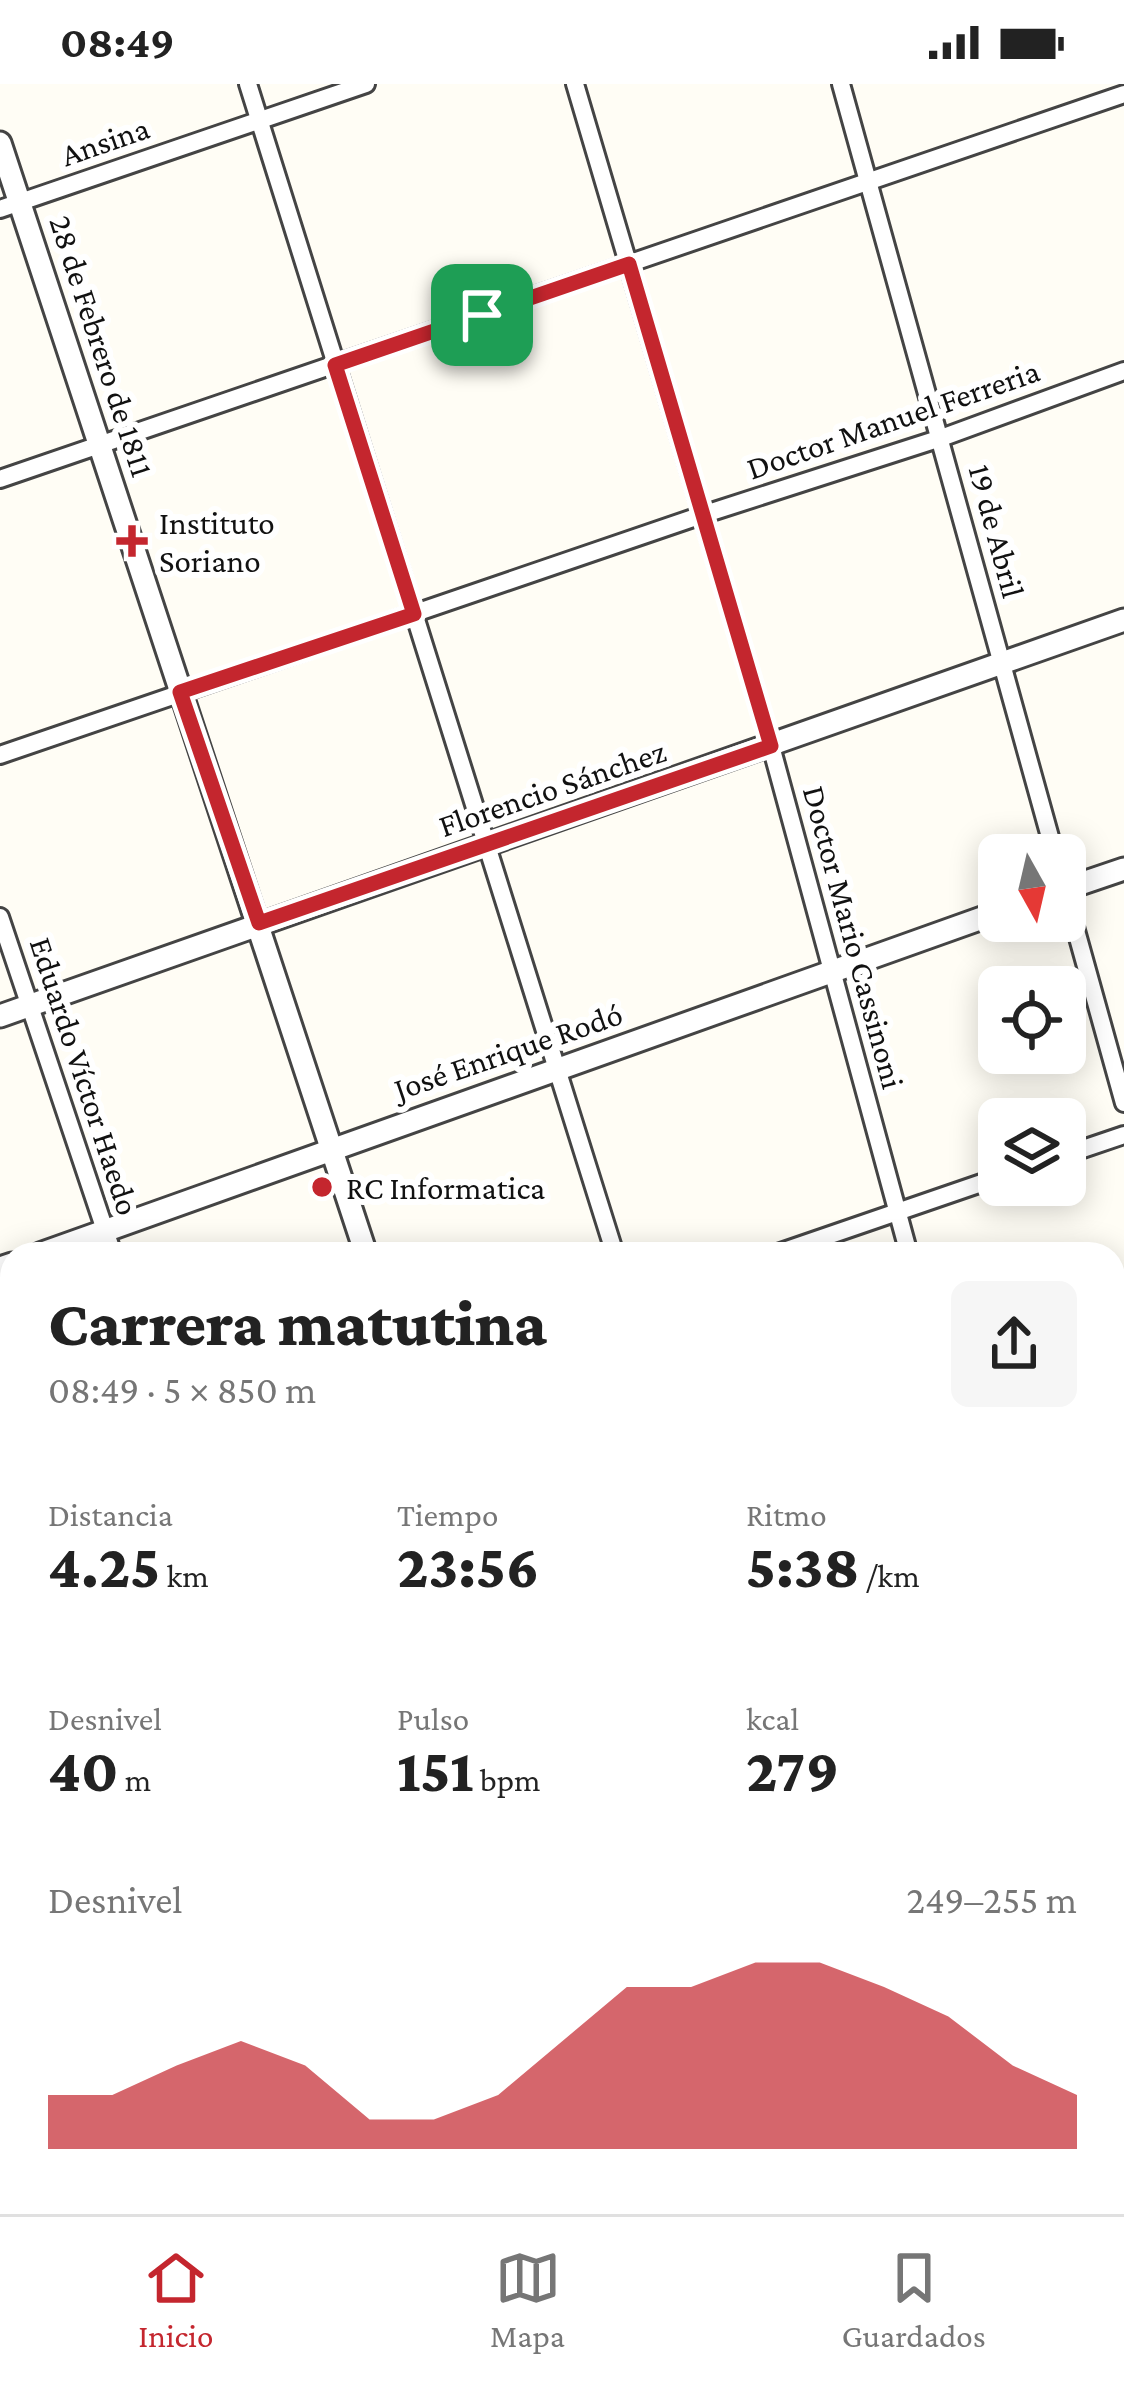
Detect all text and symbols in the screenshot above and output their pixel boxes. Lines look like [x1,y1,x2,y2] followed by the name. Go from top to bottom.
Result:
[60,17,175,67] text: 08:49
[56,109,154,173] street label: Ansina
[42,211,162,481] street label: 28 de Febrero de 1811
[431,264,533,366] pin
[449,282,515,348] icon: arrive
[742,351,1044,487] street label: Doctor Manuel Ferreria
[961,460,1033,602] street label: 19 de Abril
[159,504,275,579] place label: Instituto Soriano
[116,525,148,557] marker: Instituto Soriano
[434,732,670,844] street label: Florencio Sánchez
[796,781,912,1093] street label: Doctor Mario Cassinoni
[978,834,1086,942] north arrow
[978,834,1086,1206] map controls
[23,932,147,1220] street label: Eduardo Víctor Haedo
[978,966,1086,1074] button: locate
[386,995,627,1108] street label: José Enrique Rodó
[978,1098,1086,1206] button: layers
[346,1169,545,1206] place label: RC Informatica
[309,1174,335,1200] marker: RC Informatica
[951,1281,1077,1407] button: share
[48,1286,547,1359] text: Carrera matutina
[48,1368,316,1411] text: 08:49 · 5 × 850 m
[48,1496,173,1533] text: Distancia
[397,1496,498,1533] text: Tiempo
[746,1496,827,1533] text: Ritmo
[48,1533,160,1600] text: 4.25
[397,1533,540,1600] text: 23:56
[746,1533,859,1600] text: 5:38
[160,1557,209,1594] text: km
[859,1557,920,1594] text: /km
[48,1700,162,1737] text: Desnivel
[397,1700,469,1737] text: Pulso
[746,1700,799,1737] text: kcal
[48,1737,119,1804] text: 40
[397,1737,474,1804] text: 151
[746,1737,839,1804] text: 279
[119,1761,151,1798] text: m
[474,1761,541,1798] text: bpm
[48,1878,183,1921] text: Desnivel
[906,1878,1077,1921] text: 249–255 m
[138,2245,213,2354] tab: Inicio
[490,2245,565,2354] tab: Mapa
[842,2245,986,2354] tab: Guardados

